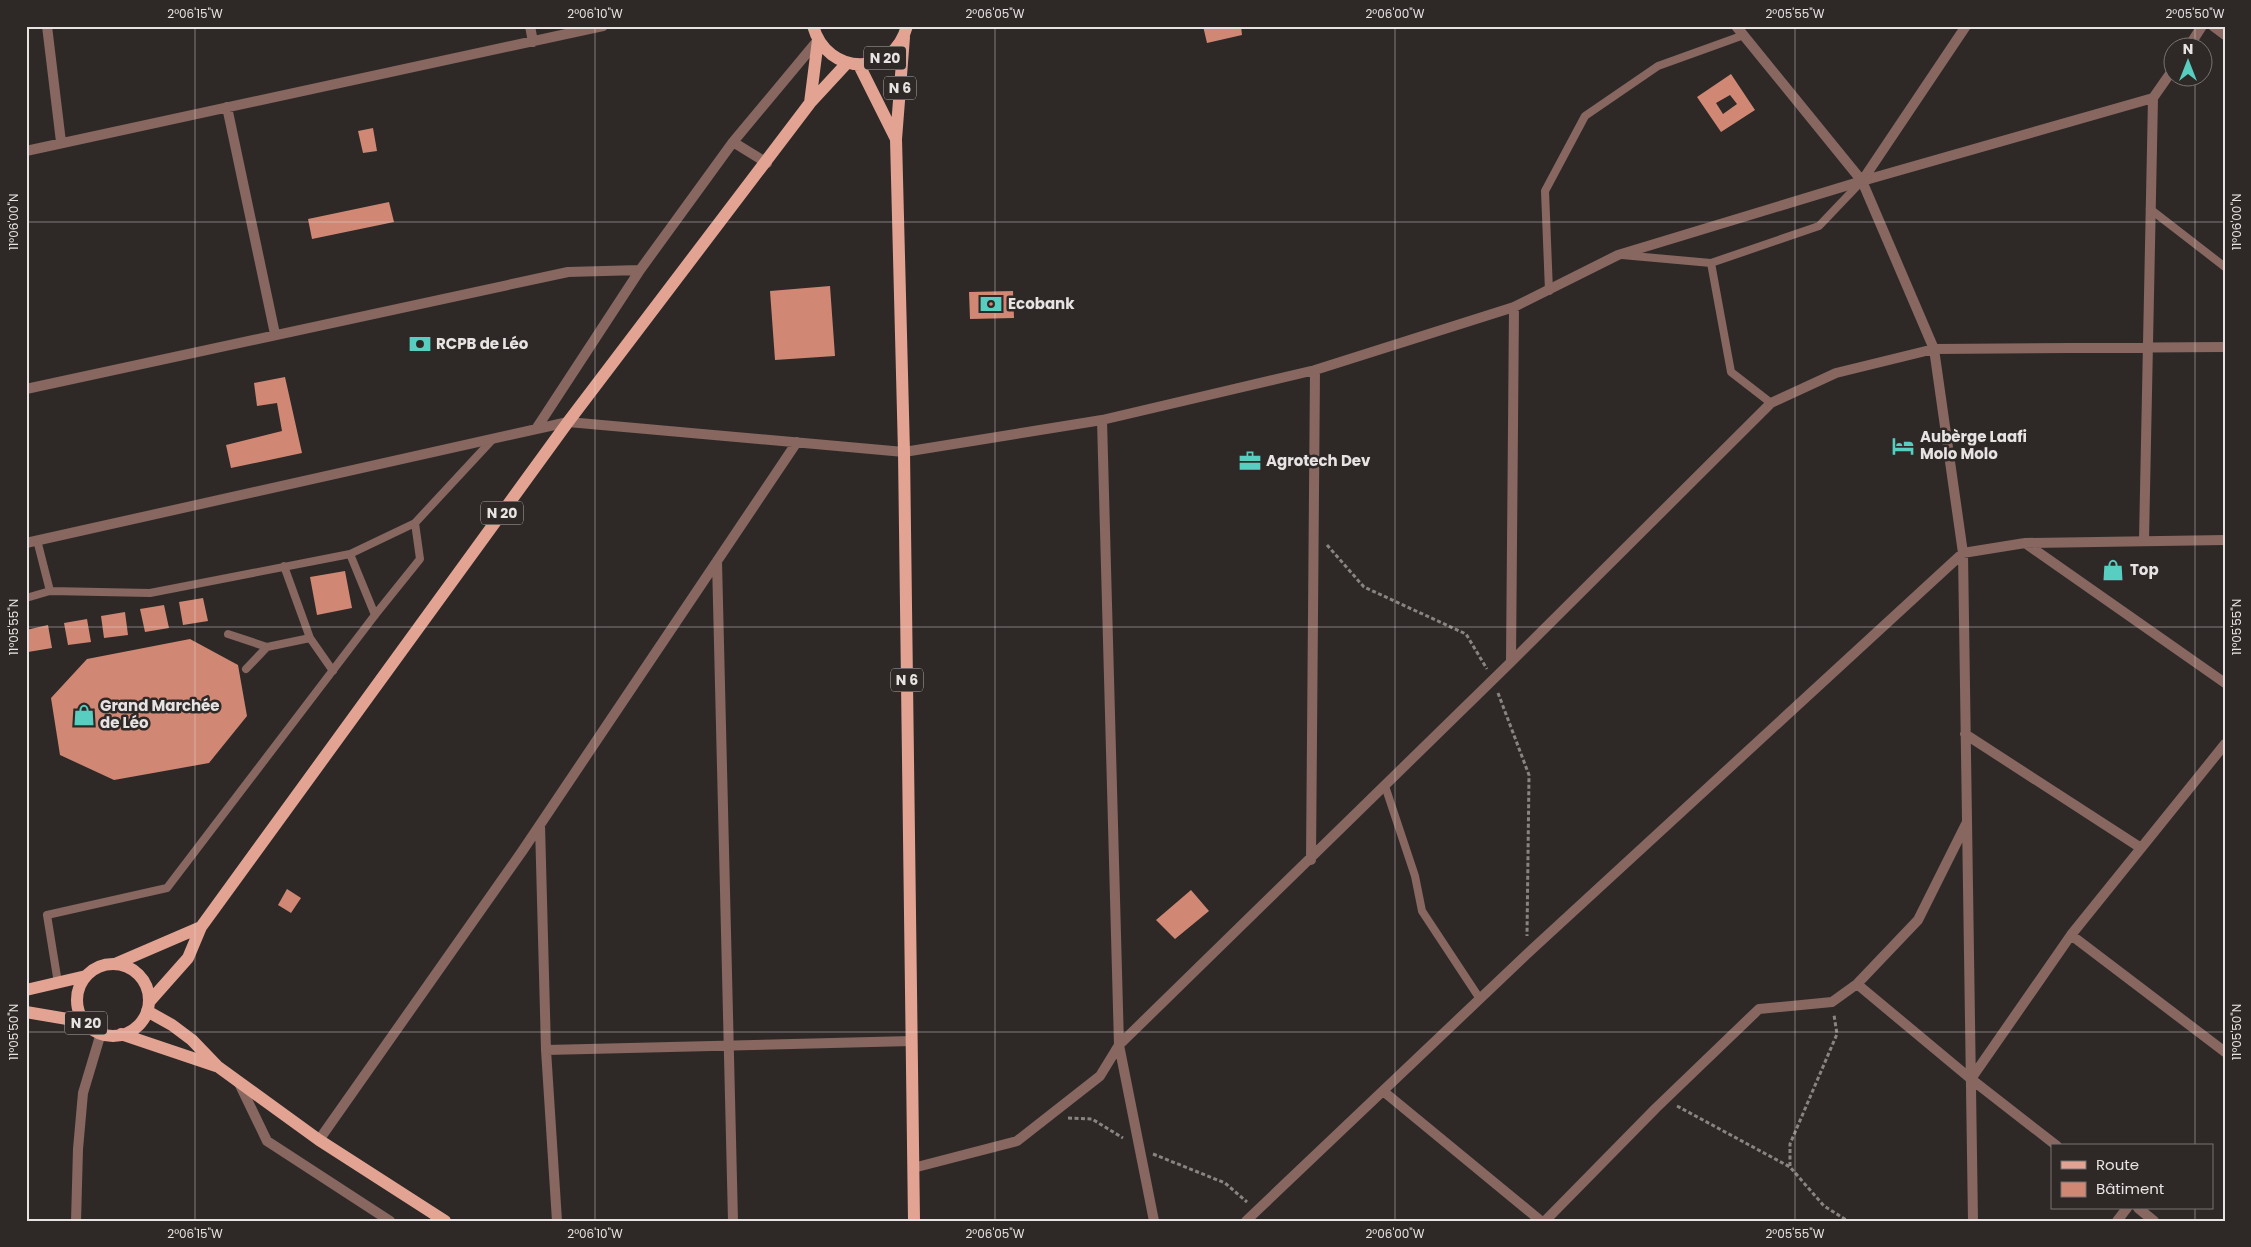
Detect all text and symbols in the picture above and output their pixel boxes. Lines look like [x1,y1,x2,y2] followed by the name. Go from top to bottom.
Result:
[167,5,223,22] text: 2°06'15"W
[567,5,623,22] text: 2°06'10"W
[965,5,1025,22] text: 2°06'05"W
[1365,5,1425,22] text: 2°06'00"W
[1765,5,1825,22] text: 2°05'55"W
[2165,5,2225,22] text: 2°05'50"W
[2164,38,2214,88] north arrow
[2183,39,2193,59] text: N
[864,46,906,70] road number: N 20
[884,76,916,100] road number: N 6
[5,194,22,250] text: 11°06'00"N
[2228,194,2245,250] text: 11°06'00"N
[978,291,1004,317] bank icon: Ecobank
[1008,293,1075,314] place label: Ecobank
[407,331,433,357] bank icon: RCPB de Léo
[436,333,529,354] place label: RCPB de Léo
[1920,426,2027,464] place label: Aubèrge Laafi Molo Molo
[1890,433,1916,459] hotel icon: Aubèrge Laafi Molo Molo
[1237,448,1263,474] office icon: Agrotech Dev
[1266,450,1371,471] place label: Agrotech Dev
[481,502,523,524] road number: N 20
[2100,557,2126,583] shop icon: Top
[2130,559,2159,580] place label: Top
[5,599,22,655] text: 11°05'55"N
[2228,599,2245,655] text: 11°05'55"N
[891,668,923,692] road number: N 6
[100,695,220,733] place label: Grand Marchée de Léo
[71,702,97,728] shop icon: Grand Marchée de Léo
[5,1004,22,1060] text: 11°05'50"N
[2228,1004,2245,1060] text: 11°05'50"N
[65,1011,107,1034] road number: N 20
[2051,1144,2214,1210] legend
[2096,1154,2139,1175] text: Route
[2096,1178,2164,1199] text: Bâtiment
[167,1225,223,1242] text: 2°06'15"W
[567,1225,623,1242] text: 2°06'10"W
[965,1225,1025,1242] text: 2°06'05"W
[1365,1225,1425,1242] text: 2°06'00"W
[1765,1225,1825,1242] text: 2°05'55"W

